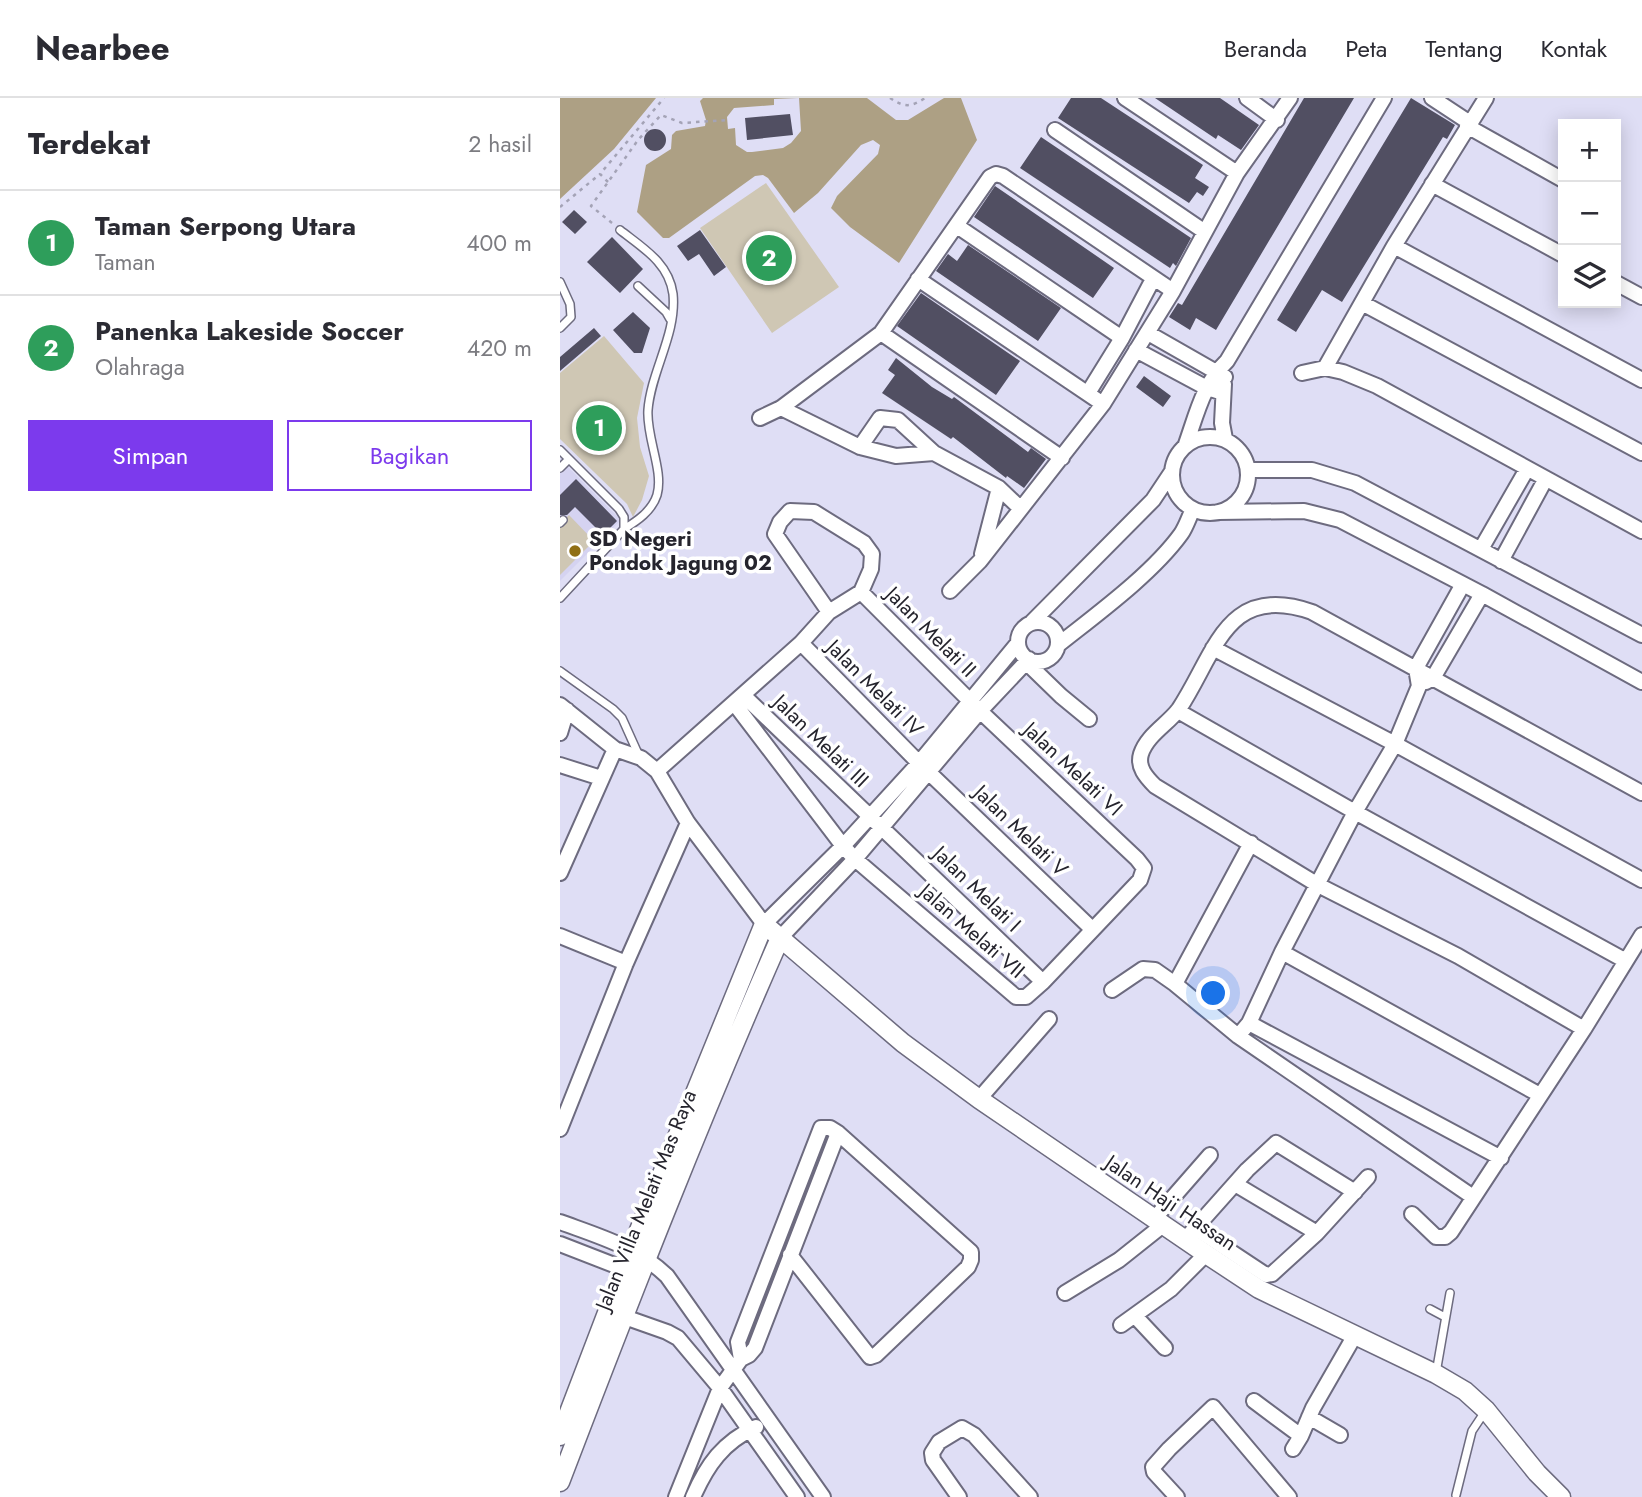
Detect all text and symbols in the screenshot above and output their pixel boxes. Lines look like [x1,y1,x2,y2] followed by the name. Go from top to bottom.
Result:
[35,25,170,72] text: Nearbee
[1224,31,1307,66] text: Beranda
[1345,31,1387,66] text: Peta
[1425,31,1503,66] text: Tentang
[1541,31,1607,66] text: Kontak
[1558,119,1621,308] map controls
[1558,119,1621,182] button: +
[28,122,150,165] text: Terdekat
[468,127,532,161] text: 2 hasil
[1558,182,1621,245] button: −
[95,207,356,245] text: Taman Serpong Utara
[45,226,57,260] text: 1
[466,226,532,260] text: 400 m
[746,232,792,284] pin: 2
[95,245,156,279] text: Taman
[1558,245,1621,308] button: layers
[95,312,404,350] text: Panenka Lakeside Soccer
[43,331,59,365] text: 2
[467,331,532,365] text: 420 m
[95,350,185,384] text: Olahraga
[576,402,622,454] pin: 1
[28,420,273,491] button: Simpan
[287,420,532,491] button: Bagikan
[589,524,772,578] place label: SD Negeri Pondok Jagung 02
[567,543,583,559] marker: SD Negeri Pondok Jagung 02
[877,578,983,684] street label: Jalan Melati II
[818,631,930,743] street label: Jalan Melati IV
[764,686,875,794] street label: Jalan Melati III
[1015,713,1129,823] street label: Jalan Melati VI
[965,776,1075,884] street label: Jalan Melati V
[924,837,1028,939] street label: Jalan Melati I
[910,875,1031,985] street label: Jalan Melati VII
[1196,976,1230,1010] your location
[587,1085,704,1317] street label: Jalan Villa Melati Mas Raya
[1097,1146,1243,1258] street label: Jalan Haji Hassan

